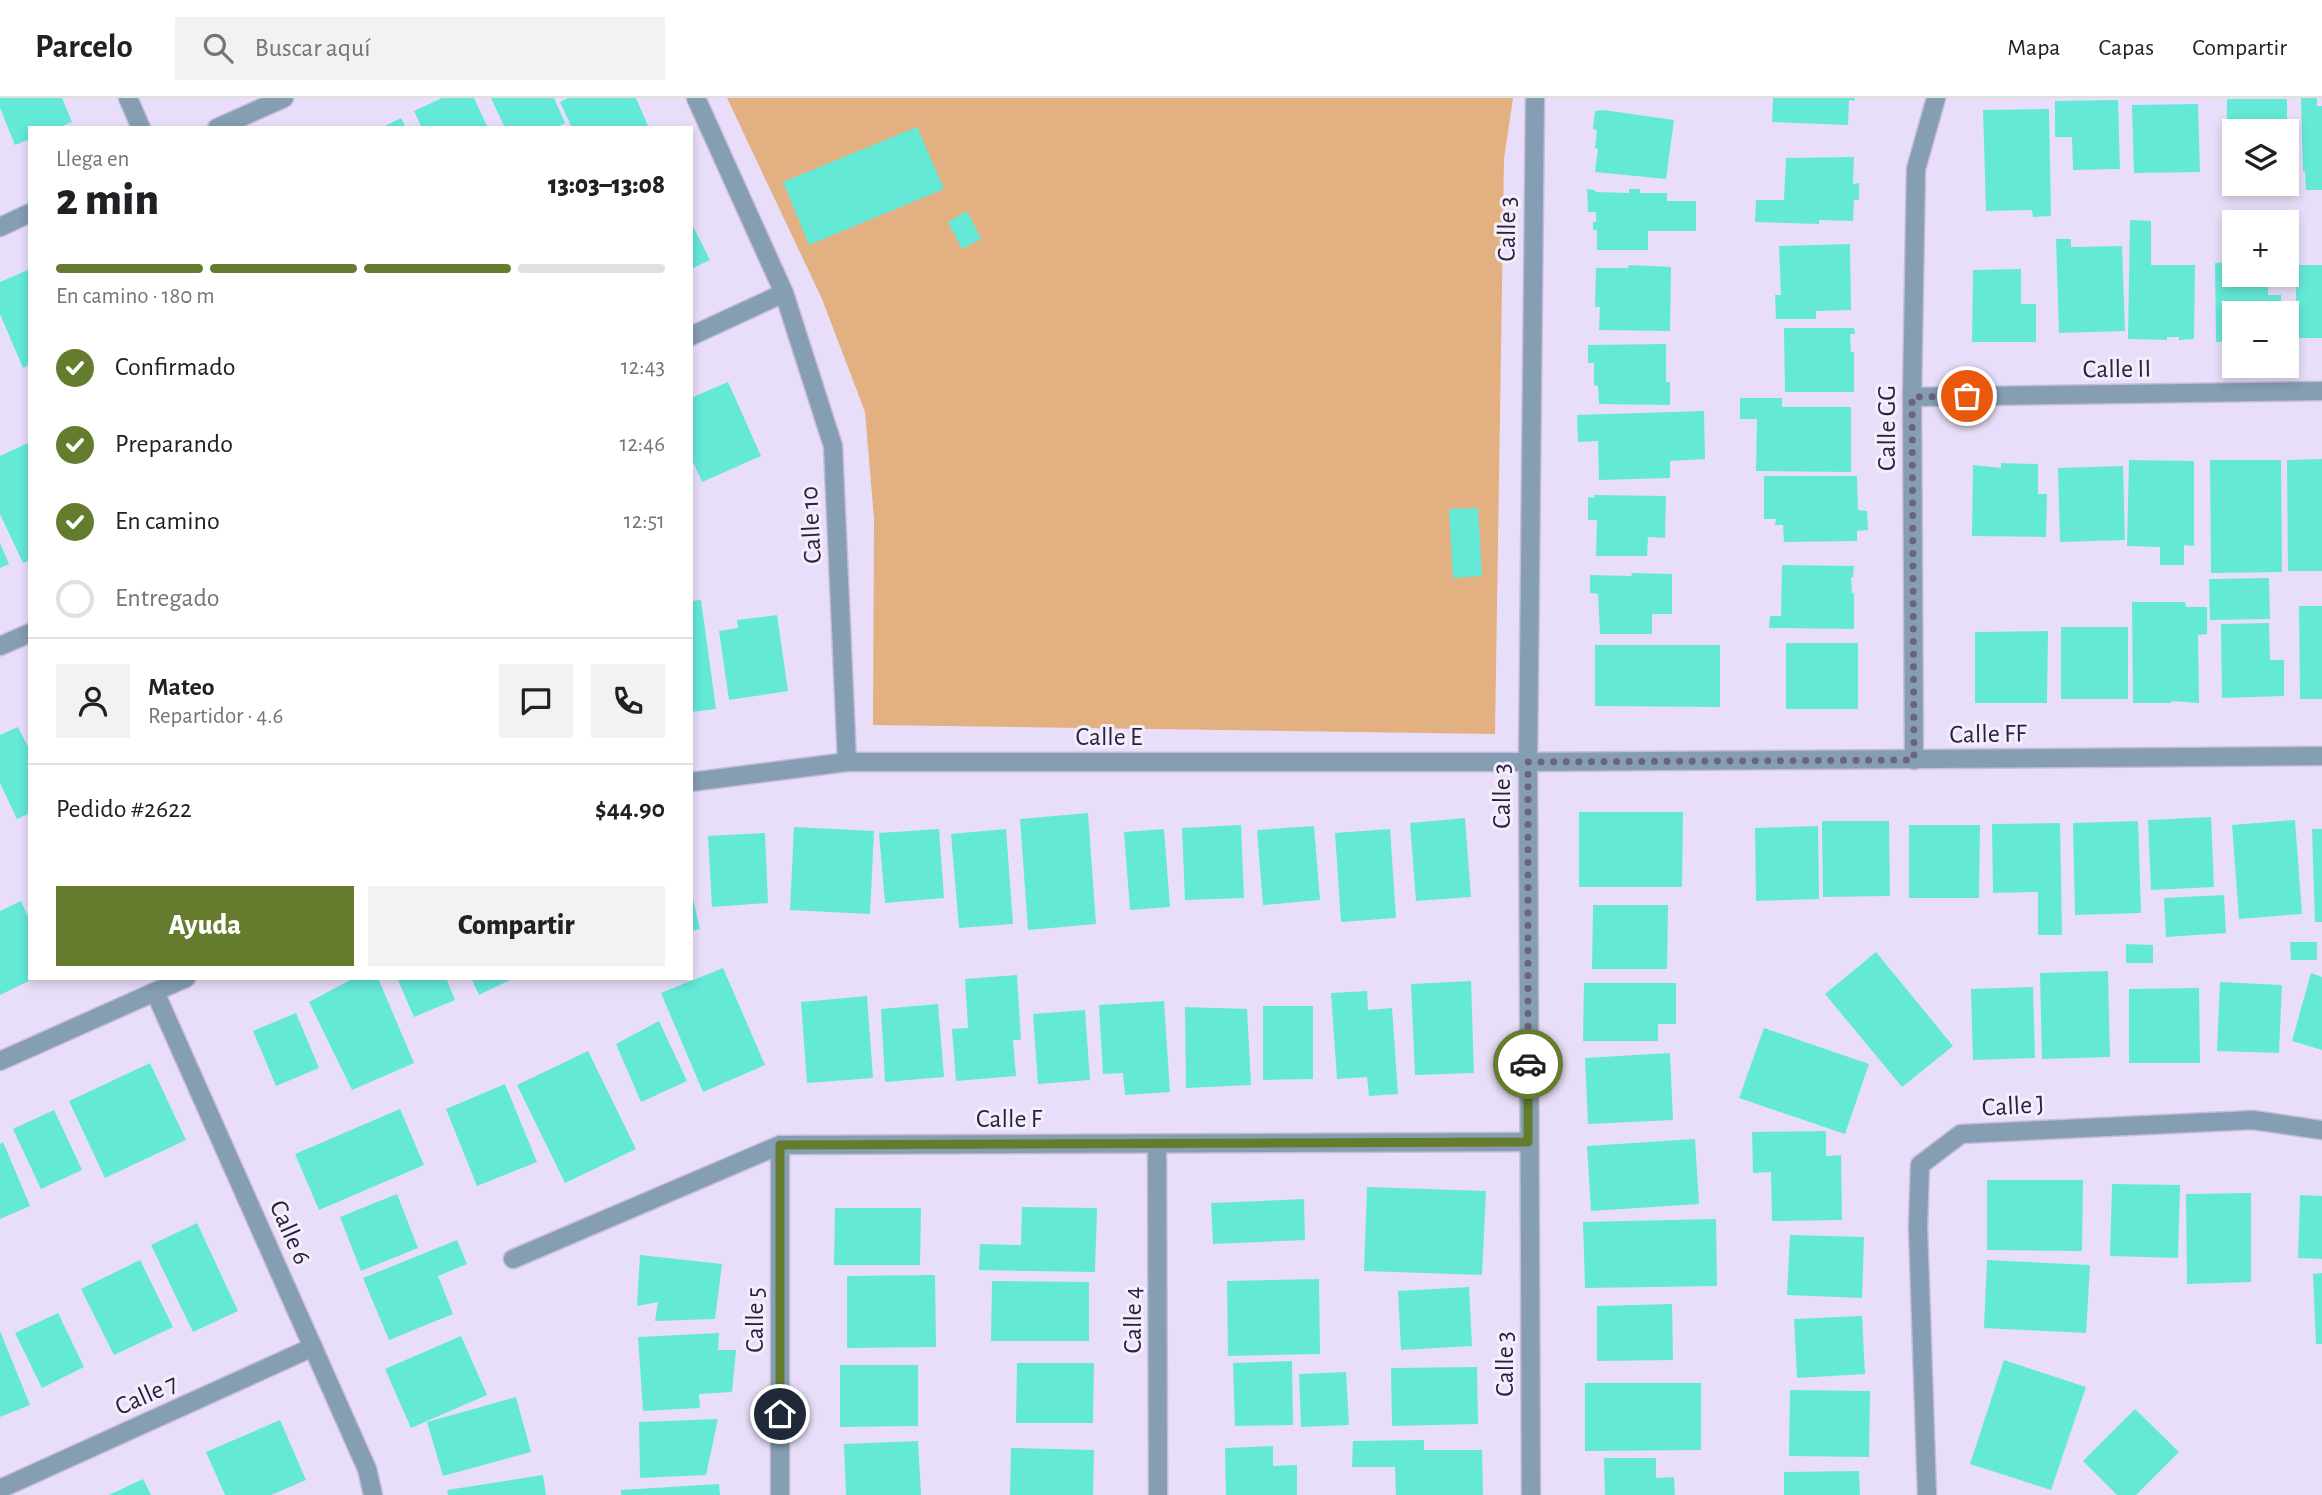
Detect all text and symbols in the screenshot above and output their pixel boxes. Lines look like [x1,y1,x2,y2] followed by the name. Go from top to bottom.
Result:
[175,17,665,80] search box
[199,29,237,67] icon: search
[35,31,133,64] text: Parcelo
[255,35,371,61] text: Buscar aquí
[2007,36,2060,60] text: Mapa
[2098,36,2154,60] text: Capas
[2192,36,2287,60] text: Compartir
[2222,119,2299,378] map controls
[2222,119,2299,196] button: layers
[56,148,129,171] text: Llega en
[548,172,665,198] text: 13:03–13:08
[56,177,159,223] text: 2 min
[1493,196,1521,262] street label: Calle 3
[2222,210,2299,287] button: +
[56,285,215,308] text: En camino · 180 m
[2222,301,2299,378] button: −
[56,349,94,387] icon: check
[115,354,236,380] text: Confirmado
[2082,355,2152,383] street label: Calle II
[621,356,665,379] text: 12:43
[1937,366,1997,426] pin
[1948,377,1986,415] icon: bag
[1874,385,1900,471] street label: Calle GG
[56,426,94,464] icon: check
[115,431,233,457] text: Preparando
[619,433,665,456] text: 12:46
[796,486,826,564] street label: Calle 10
[56,503,94,541] icon: check
[115,508,220,534] text: En camino
[624,510,665,533] text: 12:51
[115,585,220,611] text: Entregado
[56,664,130,738] button: person
[499,664,573,738] button: chat
[591,664,665,738] button: phone
[148,674,215,700] text: Mateo
[148,705,283,728] text: Repartidor · 4.6
[1949,720,2028,748] street label: Calle FF
[1075,724,1143,750] street label: Calle E
[1489,763,1515,829] street label: Calle 3
[56,796,192,822] text: Pedido #2622
[595,796,665,822] text: $44.90
[56,886,354,966] button: Ayuda
[368,886,665,966] button: Compartir
[1493,1029,1563,1099] courier
[1509,1045,1547,1083] icon: car
[1981,1091,2045,1121] street label: Calle J
[976,1106,1043,1132] street label: Calle F
[265,1197,316,1268] street label: Calle 6
[1120,1286,1146,1354] street label: Calle 4
[742,1287,768,1353] street label: Calle 5
[1492,1331,1518,1397] street label: Calle 3
[111,1370,182,1420] street label: Calle 7
[750,1384,810,1444] pin
[761,1395,799,1433] icon: home

